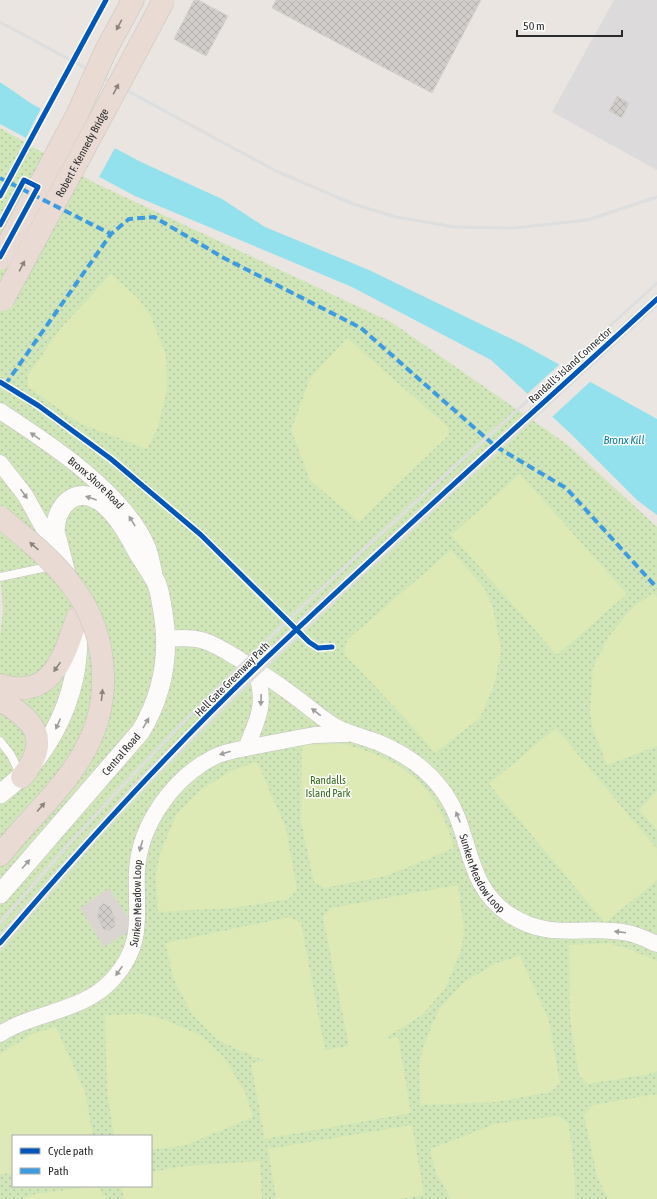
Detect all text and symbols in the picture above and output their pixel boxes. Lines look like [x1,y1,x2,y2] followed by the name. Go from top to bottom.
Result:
[517,12,622,38] scale bar
[116,19,122,31] one-way arrow
[523,19,545,33] text: 50 m
[113,84,120,95] one-way arrow
[53,106,111,199] street label: Robert F. Kennedy Bridge
[19,260,25,271] one-way arrow
[526,324,614,405] street label: Randall's Island Connector
[30,432,41,440] one-way arrow
[603,433,645,447] water label: Bronx Kill
[66,454,126,511] street label: Bronx Shore Road
[20,488,28,499] one-way arrow
[85,495,97,501] one-way arrow
[128,516,136,526] one-way arrow
[29,541,39,550] one-way arrow
[192,639,272,719] street label: Hell Gate Greenway Path
[53,662,61,672] one-way arrow
[99,689,106,701] one-way arrow
[258,694,265,706] one-way arrow
[310,708,321,717] one-way arrow
[143,717,150,729] one-way arrow
[55,718,61,730] one-way arrow
[99,730,143,778] street label: Central Road
[219,750,231,756] one-way arrow
[305,774,351,799] park label: Randalls Island Park
[36,802,45,811] one-way arrow
[455,811,461,822] one-way arrow
[457,833,507,915] street label: Sunken Meadow Loop
[138,840,144,852] one-way arrow
[21,859,30,870] one-way arrow
[127,859,144,948] street label: Sunken Meadow Loop
[614,929,626,935] one-way arrow
[115,966,123,977] one-way arrow
[12,1135,152,1187] legend
[48,1144,93,1158] text: Cycle path
[48,1164,69,1178] text: Path

